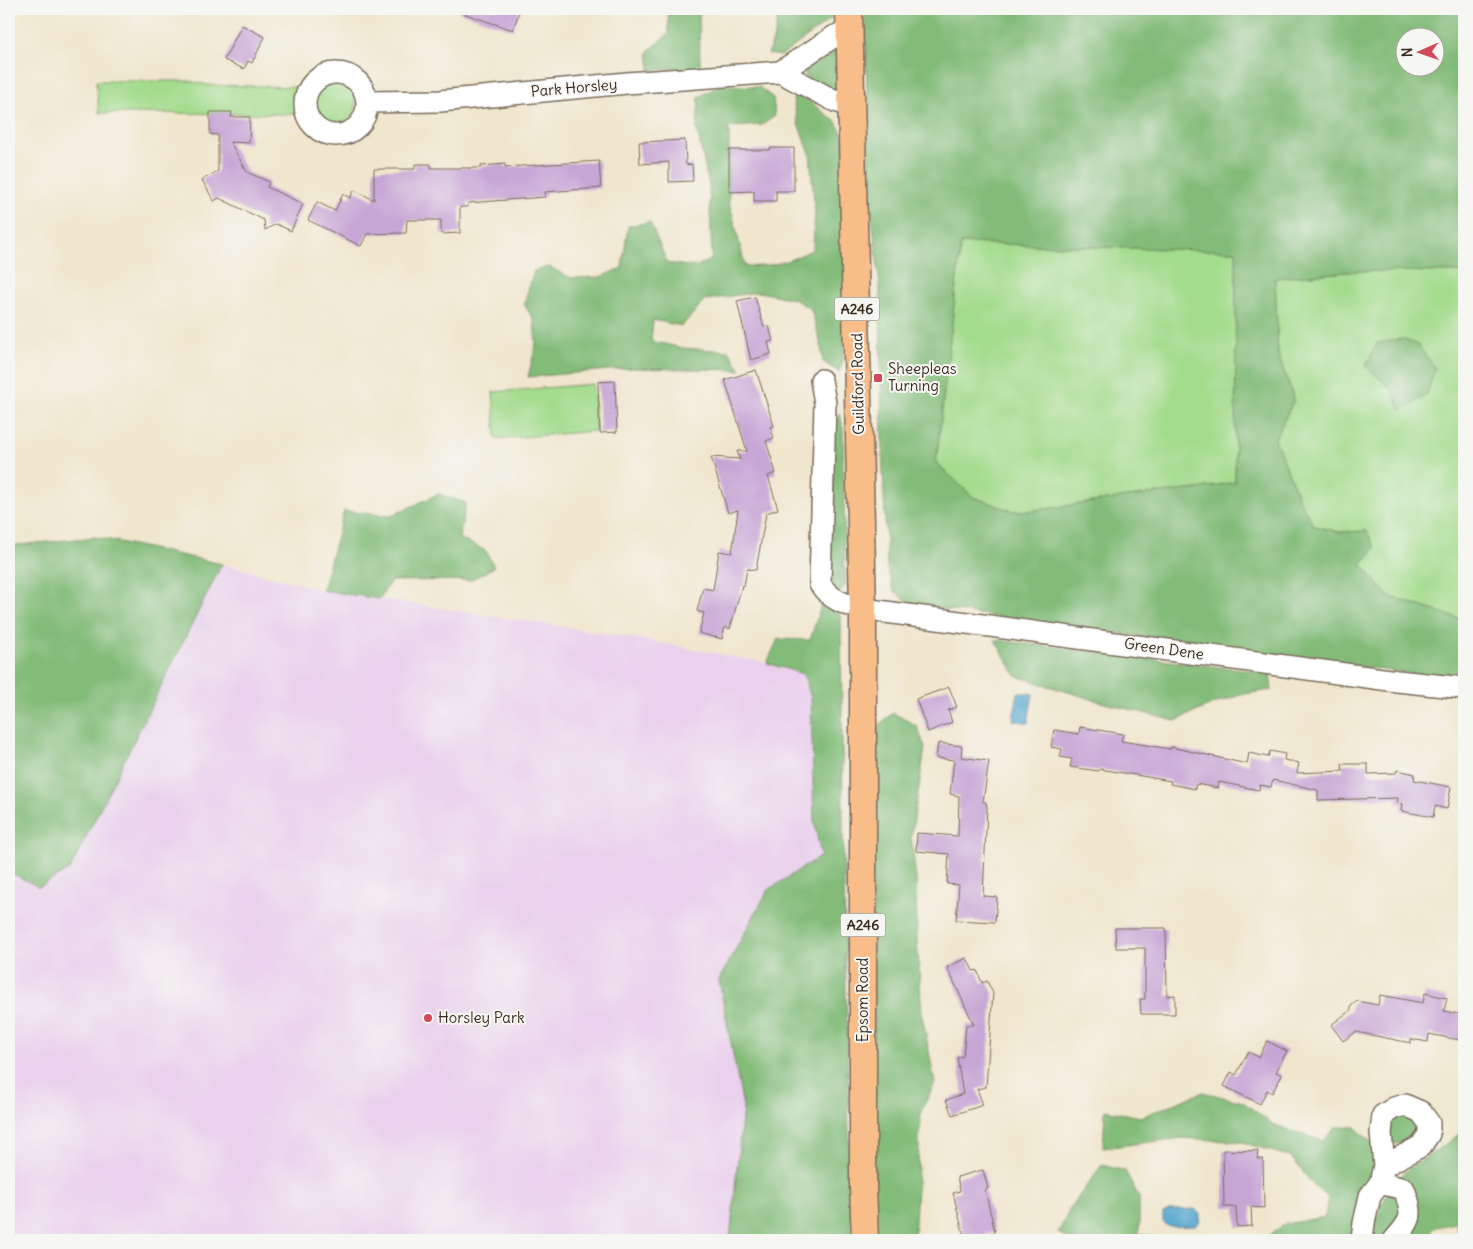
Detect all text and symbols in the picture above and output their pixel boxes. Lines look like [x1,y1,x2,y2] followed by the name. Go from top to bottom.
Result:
[1396,28,1446,78] north arrow
[1398,47,1416,58] text: N
[530,74,618,101] street label: Park Horsley
[834,298,880,320] road number: A246
[847,333,868,435] street label: Guildford Road
[888,359,957,395] place label: Sheepleas Turning
[872,372,884,384] marker: Sheepleas Turning
[1123,634,1205,664] street label: Green Dene
[840,914,886,936] road number: A246
[853,958,872,1042] street label: Epsom Road
[438,1008,525,1027] place label: Horsley Park
[422,1012,434,1024] marker: Horsley Park

